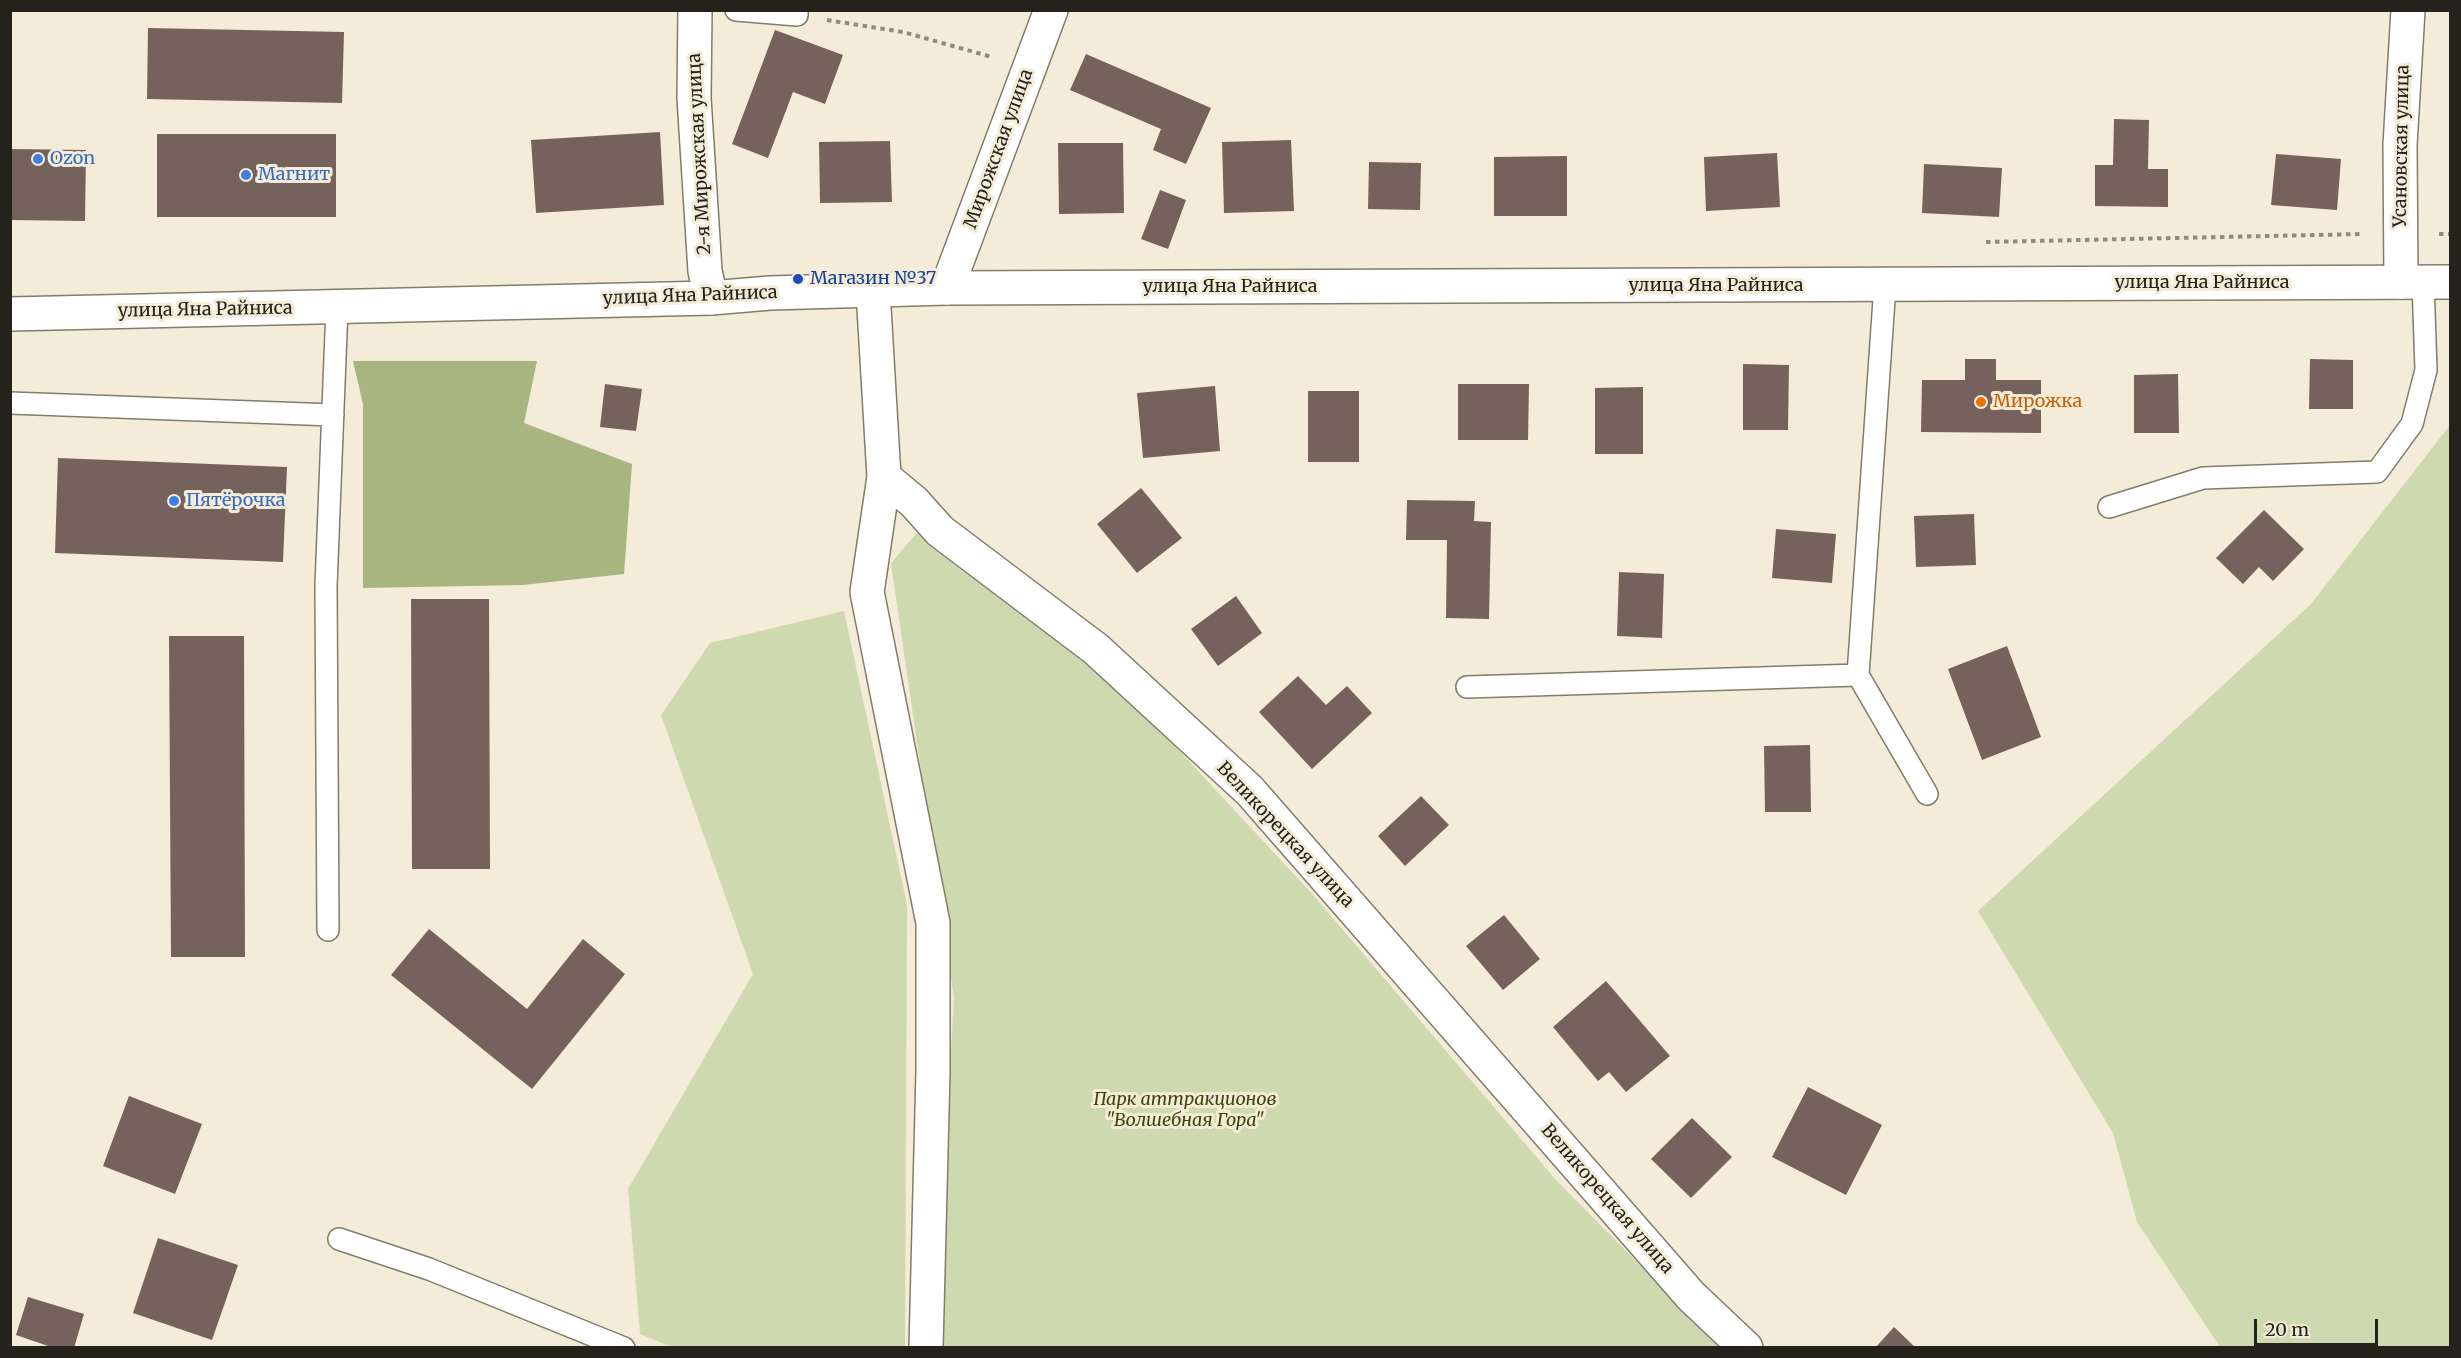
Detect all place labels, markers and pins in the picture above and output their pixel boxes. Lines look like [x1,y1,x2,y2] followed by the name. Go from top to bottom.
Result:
[50,148,95,170] place label: Ozon
[31,152,45,166] marker: Ozon
[258,164,330,186] place label: Магнит
[239,168,253,182] marker: Магнит
[810,268,936,290] place label: Магазин №37
[791,272,805,286] marker: Магазин №37
[1993,391,2082,413] place label: Мирожка
[1974,395,1988,409] marker: Мирожка
[186,490,285,512] place label: Пятёрочка
[167,494,181,508] marker: Пятёрочка

